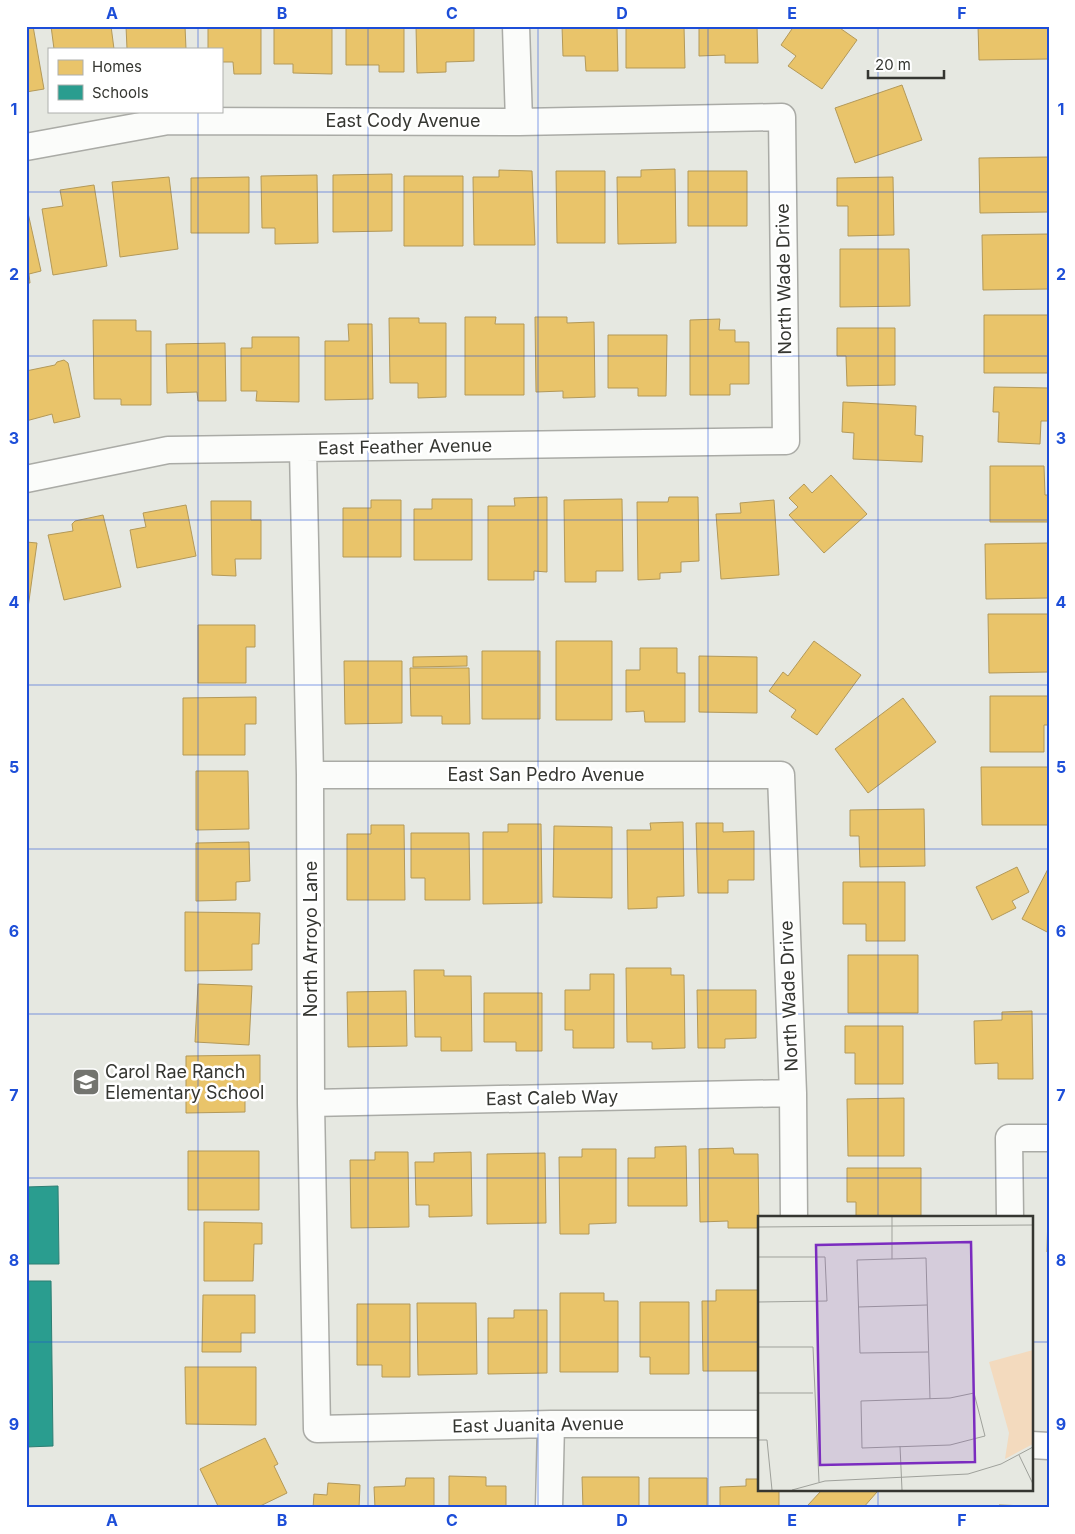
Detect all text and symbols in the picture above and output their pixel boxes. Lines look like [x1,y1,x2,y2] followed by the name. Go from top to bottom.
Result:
[106,3,118,23] text: A
[277,3,287,23] text: B
[446,3,458,23] text: C
[616,3,628,23] text: D
[787,3,797,23] text: E
[957,3,967,23] text: F
[48,48,222,112] legend
[868,48,944,80] scale bar
[875,55,911,74] text: 20 m
[92,57,142,76] text: Homes
[92,83,149,102] text: Schools
[11,99,17,119] text: 1
[1058,99,1064,119] text: 1
[326,110,480,131] street label: East Cody Avenue
[772,203,795,355] street label: North Wade Drive
[9,264,19,284] text: 2
[1056,264,1066,284] text: 2
[9,428,19,448] text: 3
[1056,428,1066,448] text: 3
[318,434,492,459] street label: East Feather Avenue
[9,592,20,612] text: 4
[1056,592,1067,612] text: 4
[9,757,19,777] text: 5
[1056,757,1066,777] text: 5
[447,764,645,785] street label: East San Pedro Avenue
[300,861,321,1017] street label: North Arroyo Lane
[775,920,802,1072] street label: North Wade Drive
[9,921,19,941] text: 6
[1056,921,1066,941] text: 6
[105,1061,264,1103] place label: Carol Rae Ranch Elementary School
[71,1067,101,1097] school or university icon: Carol Rae Ranch Elementary School
[9,1085,19,1105] text: 7
[1056,1085,1066,1105] text: 7
[486,1086,618,1109] street label: East Caleb Way
[758,1216,1032,1492] inset map
[9,1250,19,1270] text: 8
[1056,1250,1066,1270] text: 8
[452,1413,624,1436] street label: East Juanita Avenue
[9,1414,19,1434] text: 9
[1056,1414,1066,1434] text: 9
[106,1510,118,1530] text: A
[277,1510,287,1530] text: B
[446,1510,458,1530] text: C
[616,1510,628,1530] text: D
[787,1510,797,1530] text: E
[957,1510,967,1530] text: F

